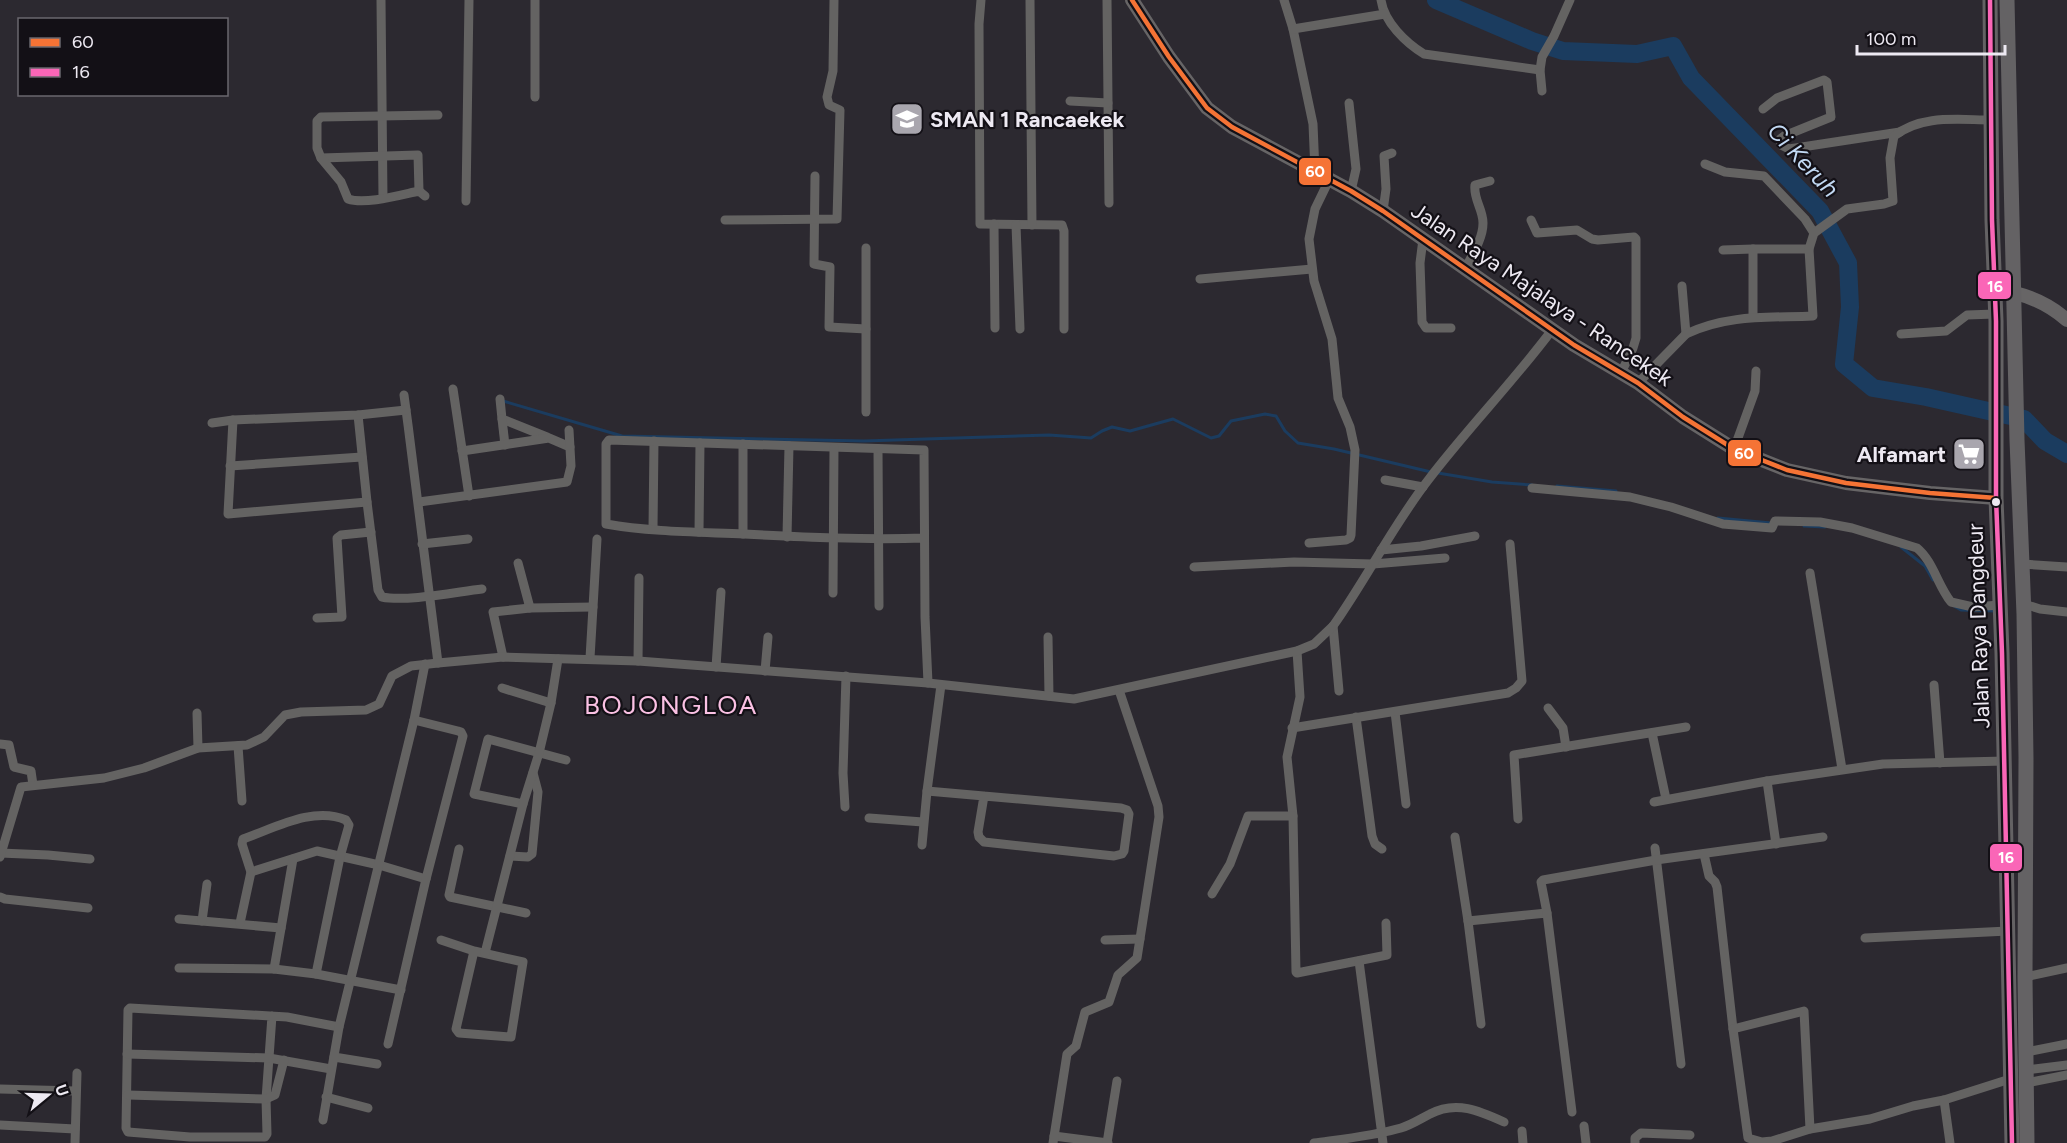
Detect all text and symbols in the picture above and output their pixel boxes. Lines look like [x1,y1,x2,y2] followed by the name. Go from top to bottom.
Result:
[18,18,228,96] legend
[1857,18,2006,56] scale bar
[1866,28,1916,50] text: 100 m
[72,31,94,53] text: 60
[72,61,90,83] text: 16
[889,101,925,137] school or university icon: SMAN 1 Rancaekek
[930,106,1124,133] place label: SMAN 1 Rancaekek
[1762,116,1845,203] water label: Ci Keruh
[1298,157,1332,186] line badge: 60
[1305,162,1325,181] text: 60
[1406,197,1678,392] street label: Jalan Raya Majalaya - Rancekek
[1977,271,2012,300] line badge: 16
[1987,277,2003,296] text: 16
[1951,436,1987,472] supermarket icon: Alfamart
[1727,439,1762,467] line badge: 60
[1857,441,1946,468] place label: Alfamart
[1734,444,1754,463] text: 60
[1990,496,2002,508] unlabelled marker
[1961,522,1996,729] street label: Jalan Raya Dangdeur
[584,689,758,721] district label: BOJONGLOA
[1989,843,2023,872] line badge: 16
[1998,848,2014,867] text: 16
[18,1065,78,1125] north arrow
[51,1082,73,1099] text: U

